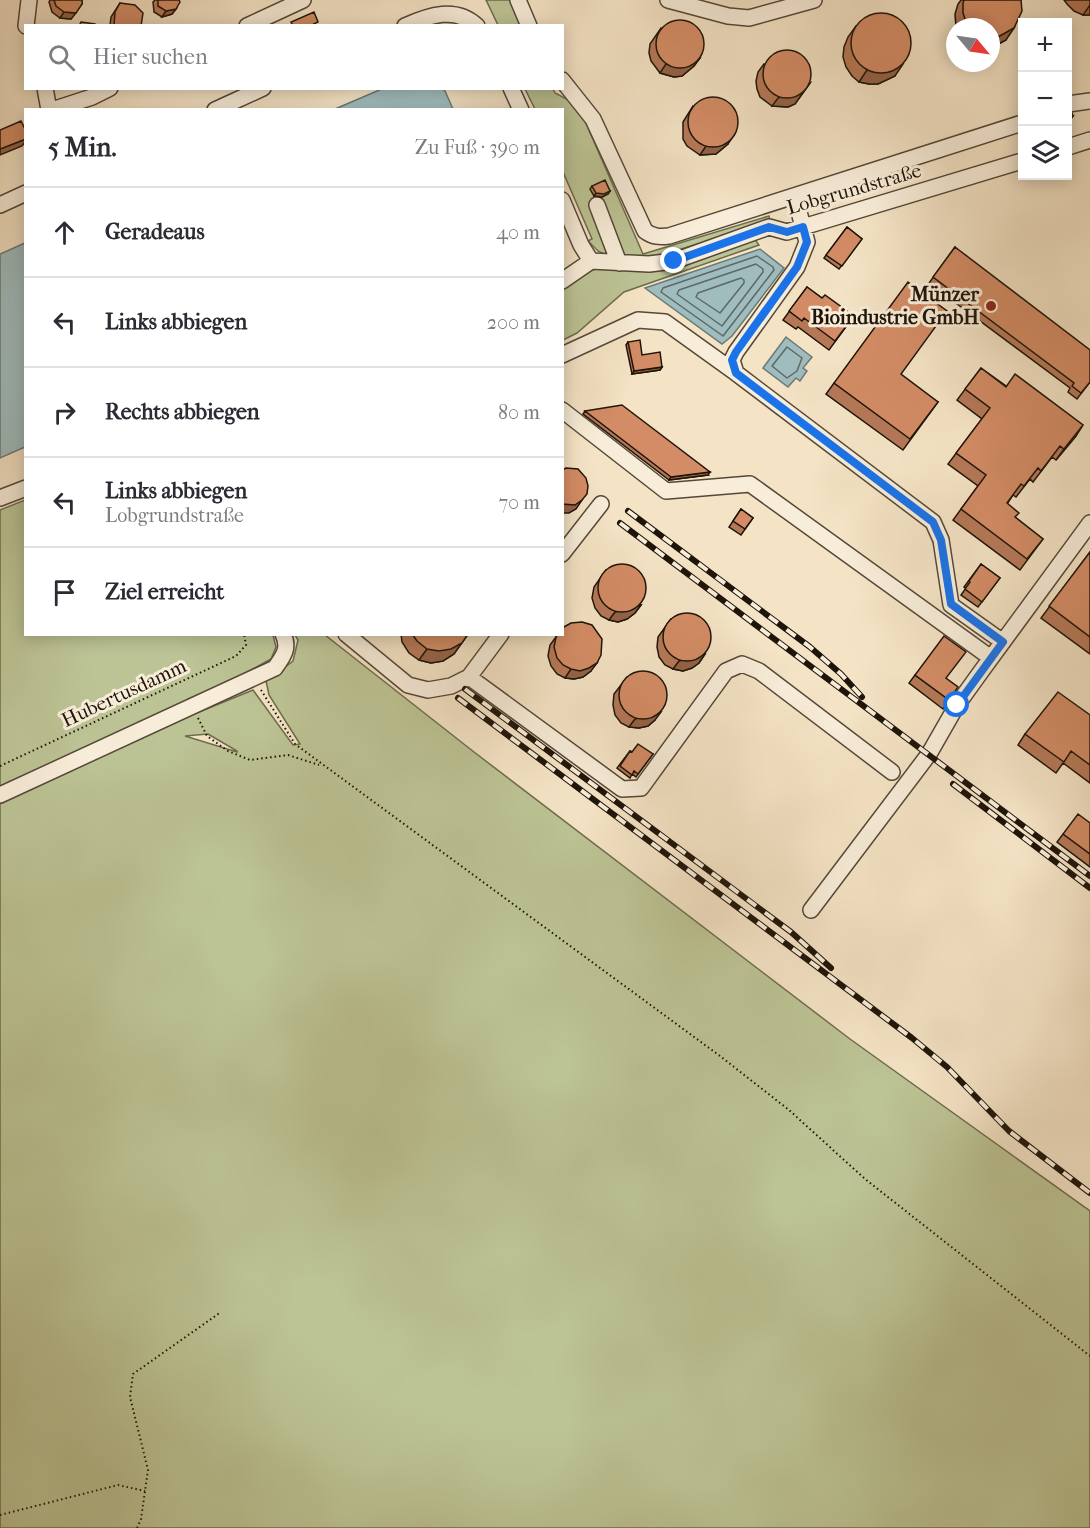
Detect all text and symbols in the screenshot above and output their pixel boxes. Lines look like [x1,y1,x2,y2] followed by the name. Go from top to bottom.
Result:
[946,18,1000,72] north arrow
[1018,18,1072,180] map controls
[1018,18,1072,72] button: +
[24,24,564,90] search box
[45,41,78,74] icon: search
[93,44,208,70] text: Hier suchen
[1018,72,1072,126] button: −
[1018,126,1072,180] button: layers
[48,132,116,163] text: 5 Min.
[415,136,540,159] text: Zu Fuß · 390 m
[784,159,924,219] street label: Lobgrundstraße
[48,216,81,249] icon: ahead
[105,219,205,245] text: Geradeaus
[496,221,540,244] text: 40 m
[660,247,686,273] route end
[811,283,979,329] place label: Münzer Bioindustrie GmbH
[984,299,998,313] marker: Münzer Bioindustrie GmbH
[48,306,81,339] icon: left
[105,309,247,335] text: Links abbiegen
[487,311,540,334] text: 200 m
[48,396,81,429] icon: right
[105,399,260,425] text: Rechts abbiegen
[498,401,540,424] text: 80 m
[105,478,247,504] text: Links abbiegen
[48,486,81,519] icon: left
[498,491,540,514] text: 70 m
[105,504,244,527] text: Lobgrundstraße
[48,576,81,609] icon: arrive
[105,579,224,605] text: Ziel erreicht
[58,654,190,732] street label: Hubertusdamm
[943,691,969,717] route start

